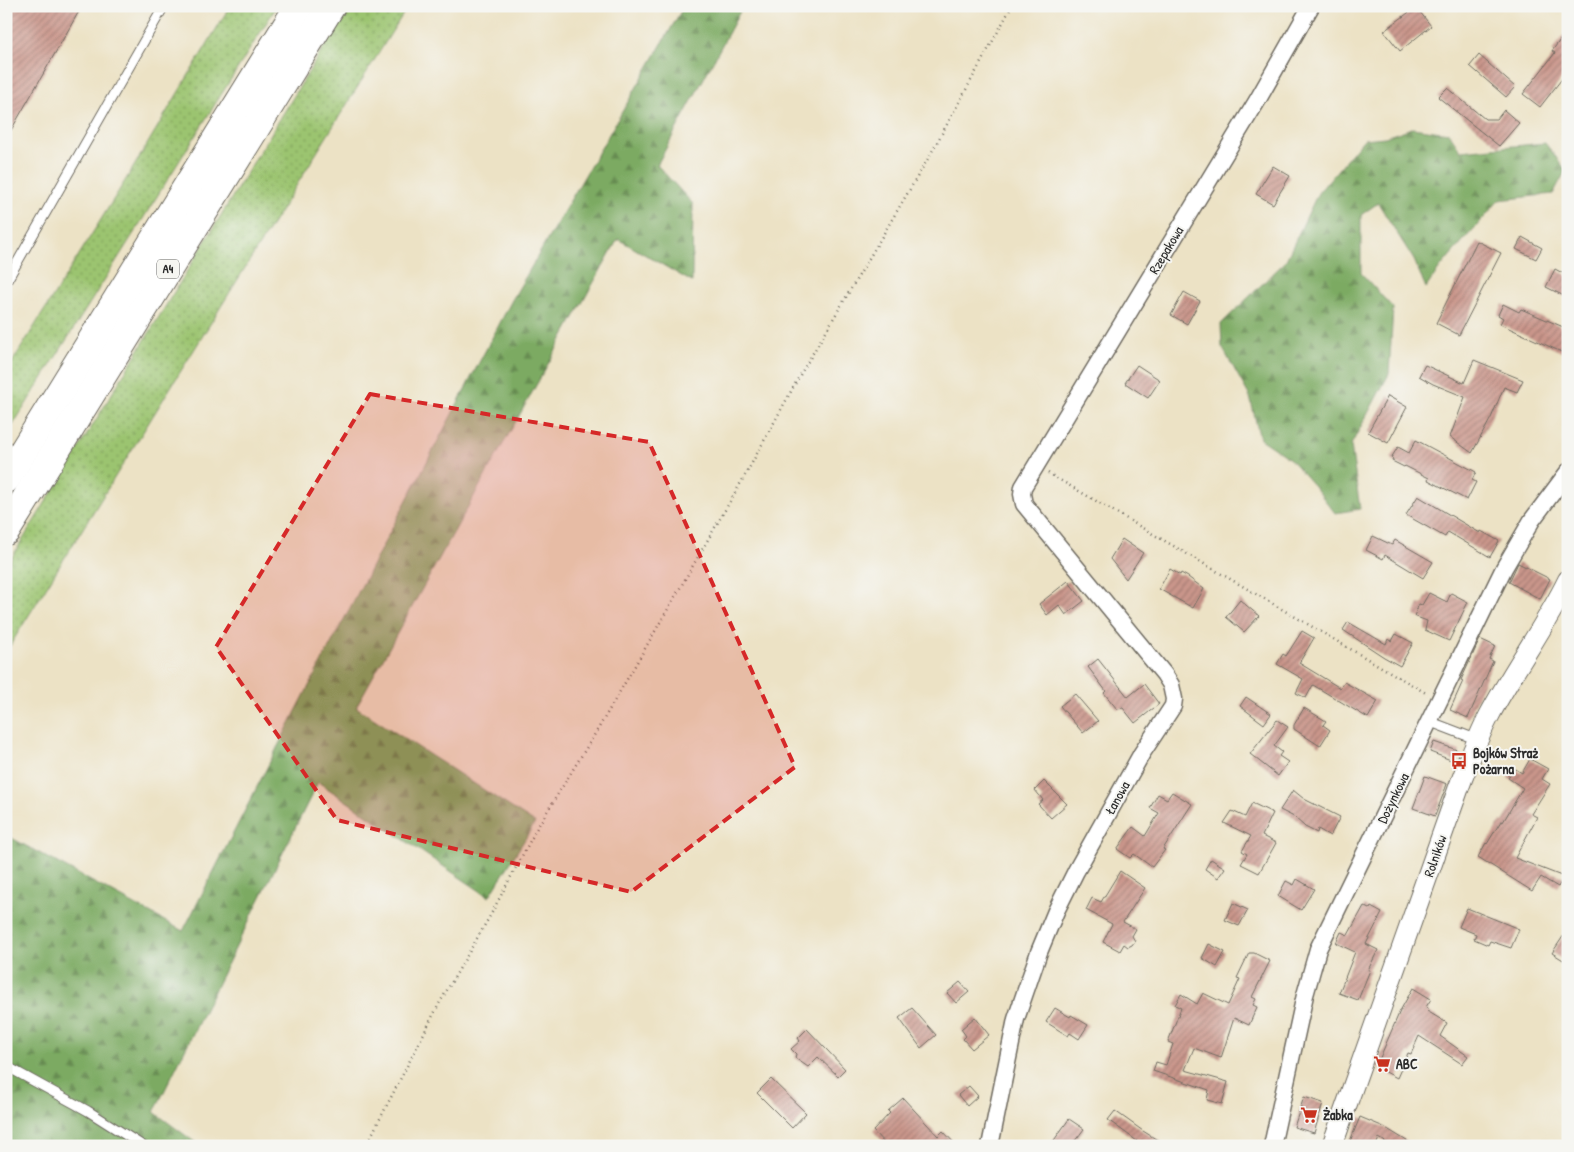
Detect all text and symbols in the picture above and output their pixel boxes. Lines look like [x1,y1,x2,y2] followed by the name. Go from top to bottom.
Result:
[1144,222,1188,278] street label: Rzepakowa
[157,260,179,278] road number: A4
[1473,743,1538,778] place label: Bojków Straż Pożarna
[1449,751,1469,771] bus stop icon: Bojków Straż Pożarna
[1372,769,1414,827] street label: Dożynkowa
[1100,777,1134,818] street label: Łanowa
[1419,832,1451,879] street label: Rolników
[1372,1054,1392,1074] supermarket icon: ABC
[1396,1054,1418,1073] place label: ABC
[1299,1105,1319,1125] supermarket icon: Żabka
[1323,1105,1353,1124] place label: Żabka

